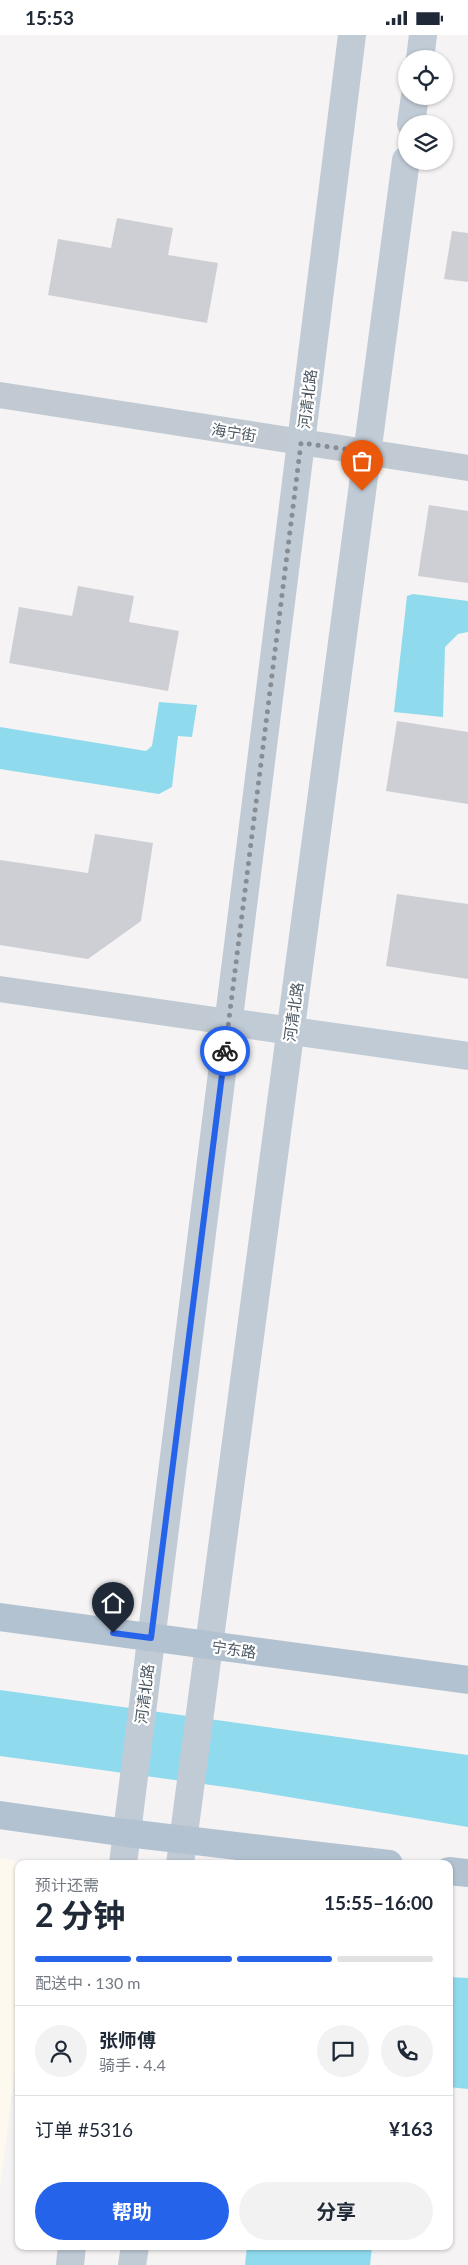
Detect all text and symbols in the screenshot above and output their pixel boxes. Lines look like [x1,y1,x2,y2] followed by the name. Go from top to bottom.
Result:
[25,6,74,29] text: 15:53
[398,50,453,170] map controls
[398,50,453,105] button: locate
[398,115,453,170] button: layers
[294,368,320,430] street label: 河清北路
[210,420,258,444] street label: 海宁街
[341,440,383,491] pin
[348,447,376,475] icon: bag
[280,981,306,1043] street label: 河清北路
[200,1026,250,1076] courier
[211,1037,239,1065] icon: bike
[92,1582,134,1633] pin
[99,1589,127,1617] icon: home
[210,1637,258,1661] street label: 宁东路
[131,1663,157,1725] street label: 河清北路
[35,1875,99,1894] text: 预计还需
[324,1891,433,1914] text: 15:55–16:00
[35,1895,125,1934] text: 2 分钟
[35,1973,140,1992] text: 配送中 · 130 m
[35,2025,87,2077] button: person
[317,2025,369,2077] button: chat
[381,2025,433,2077] button: phone
[99,2028,156,2051] text: 张师傅
[99,2055,166,2074] text: 骑手 · 4.4
[389,2117,433,2140] text: ¥163
[35,2118,133,2141] text: 订单 #5316
[35,2182,229,2240] button: 帮助
[239,2182,433,2240] button: 分享

